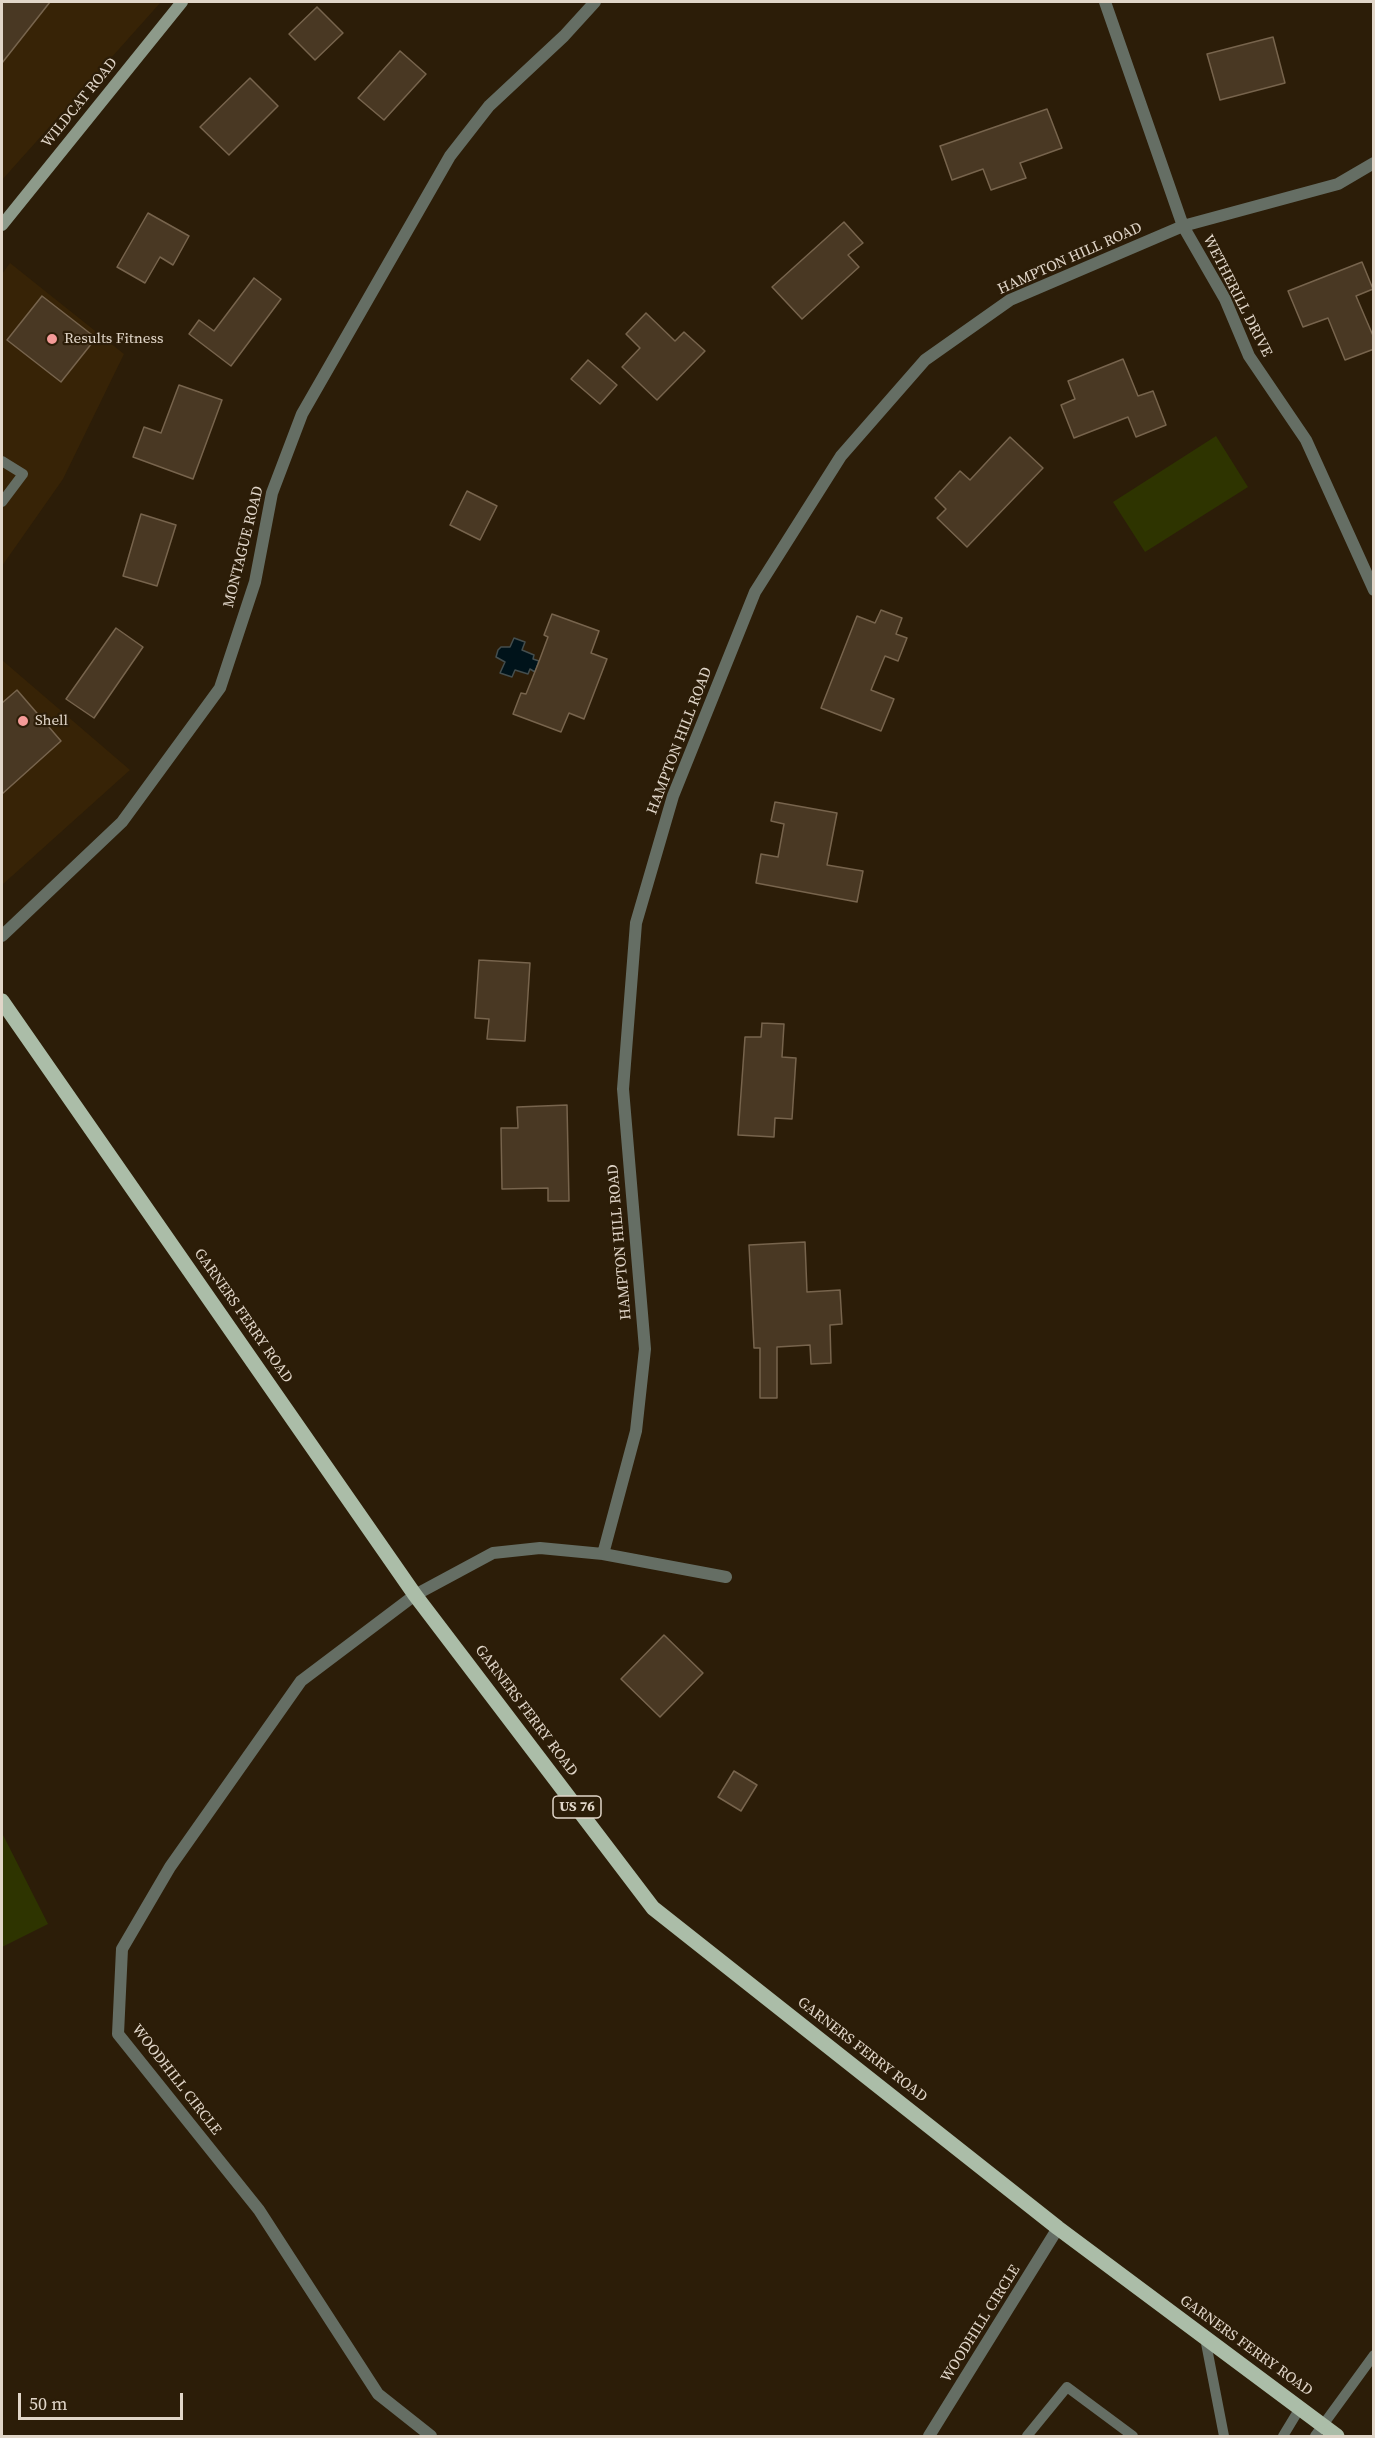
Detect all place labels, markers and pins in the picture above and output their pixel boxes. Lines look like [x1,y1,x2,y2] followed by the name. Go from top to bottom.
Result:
[64,330,163,348] place label: Results Fitness
[45,332,59,346] marker: Results Fitness
[35,712,68,730] place label: Shell
[16,714,30,728] marker: Shell

